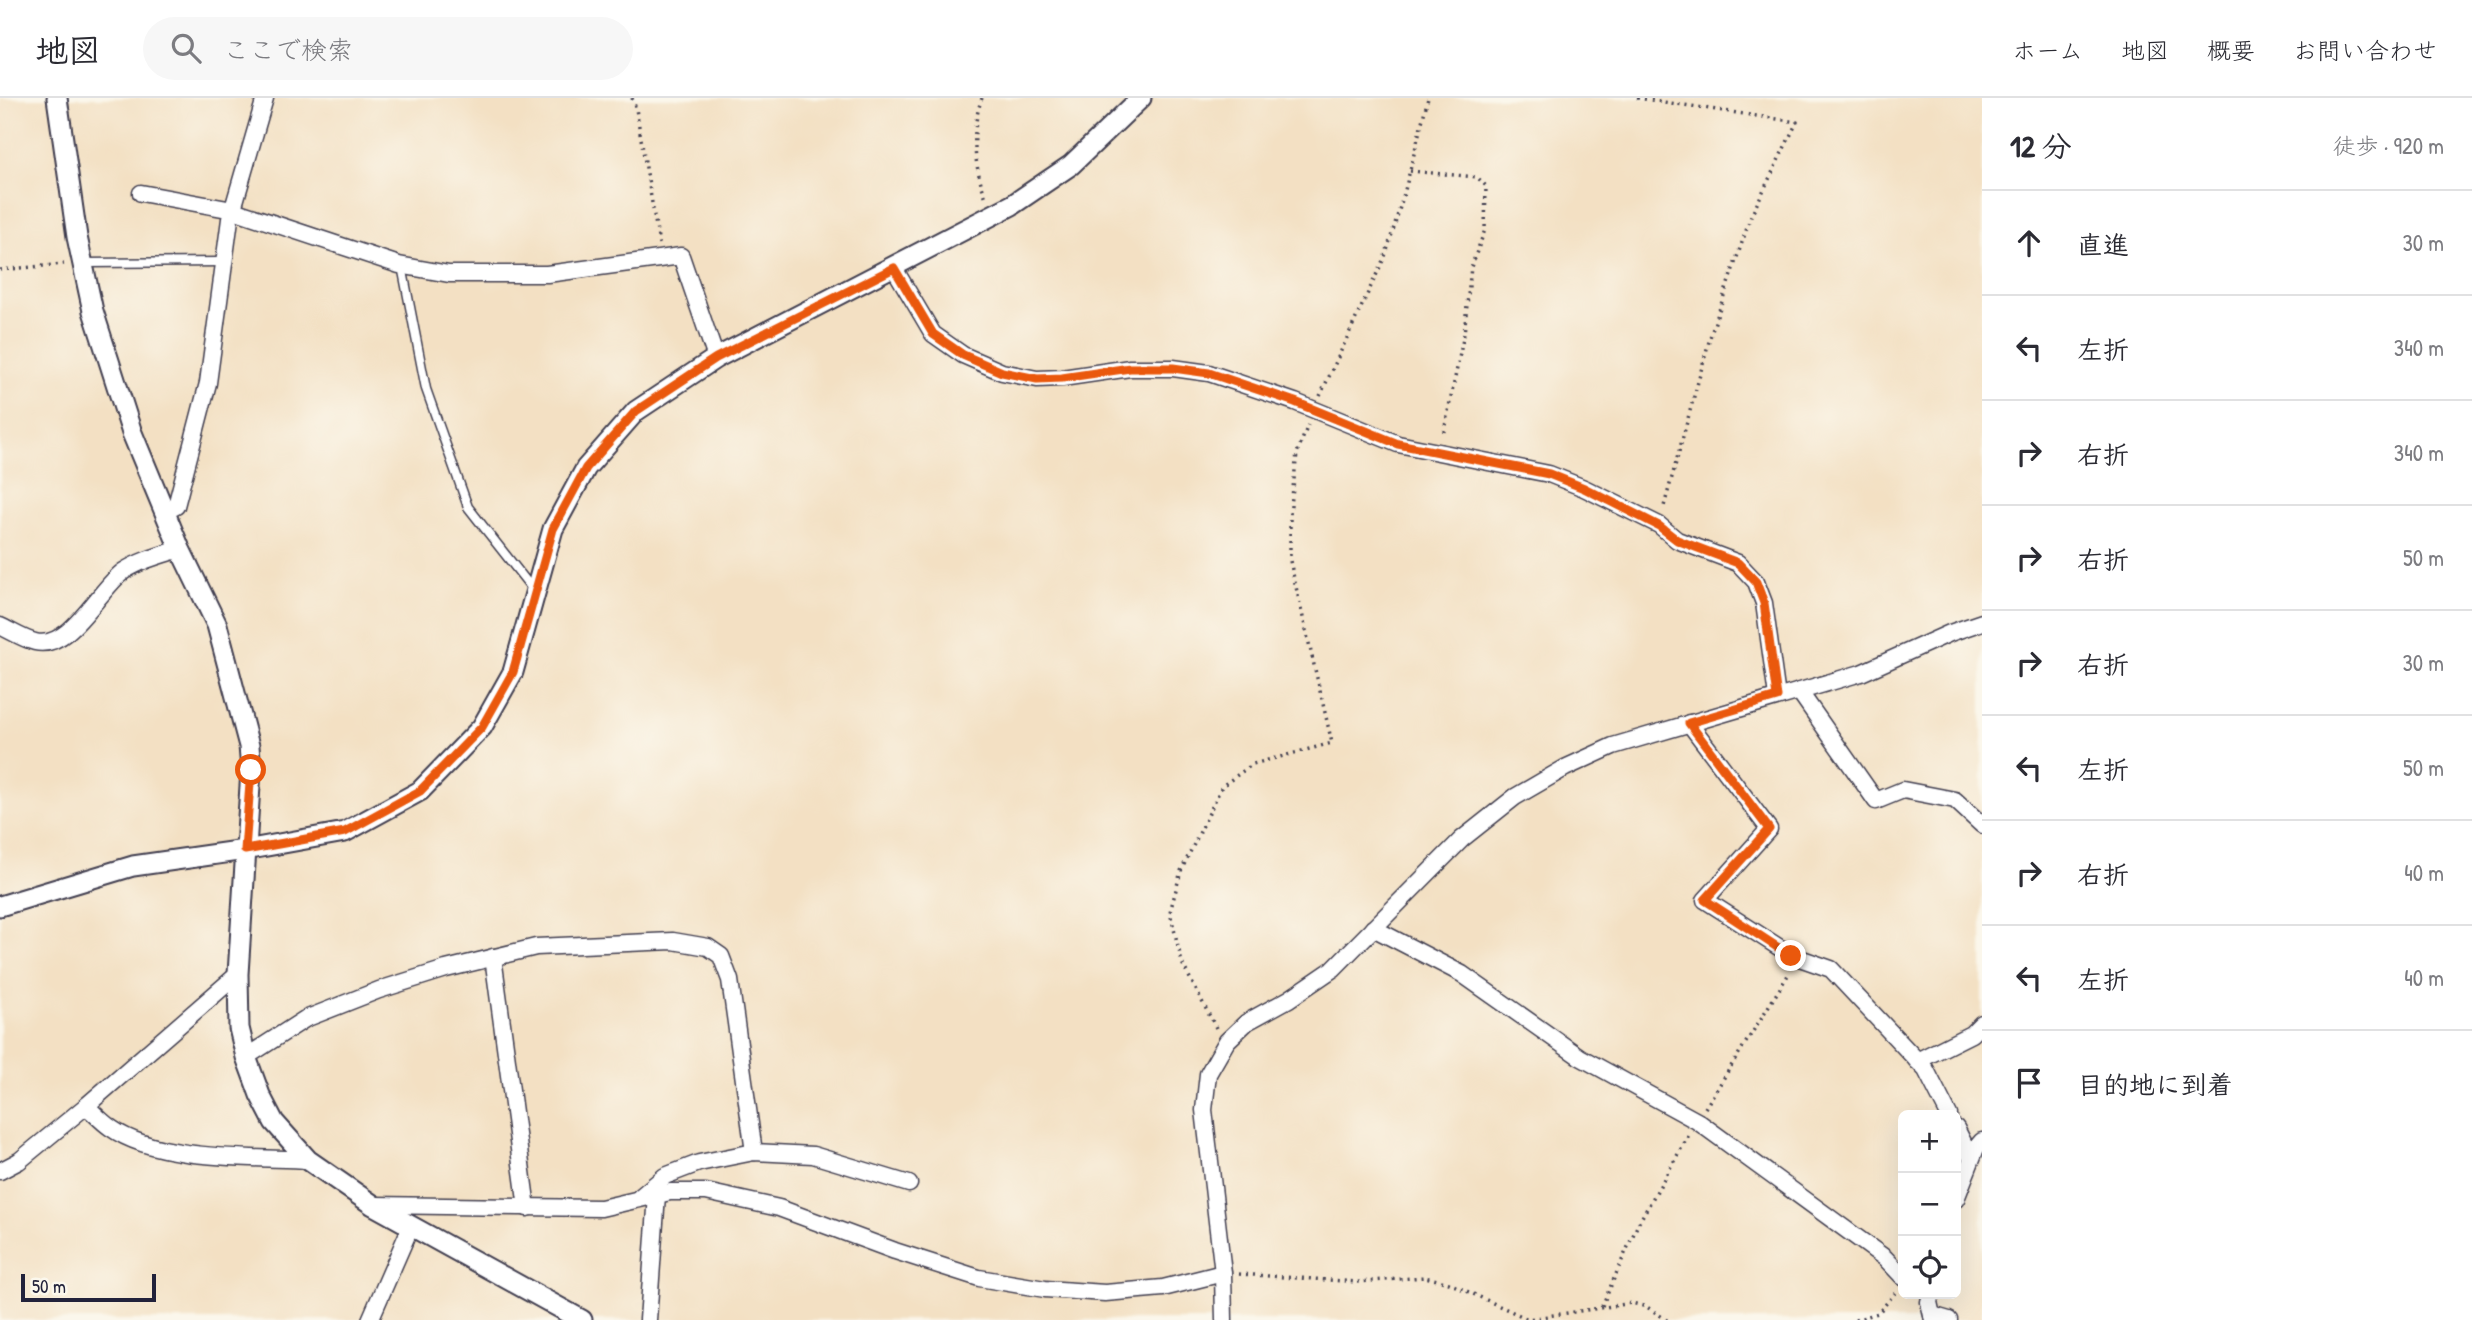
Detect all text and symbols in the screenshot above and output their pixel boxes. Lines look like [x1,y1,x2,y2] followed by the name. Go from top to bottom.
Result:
[143,17,633,80] search box
[35,28,101,72] text: 地図
[167,29,205,67] icon: search
[223,32,353,67] text: ここで検索
[2012,34,2083,66] text: ホーム
[2121,34,2169,66] text: 地図
[2207,34,2255,66] text: 概要
[2293,34,2437,66] text: お問い合わせ
[2010,126,2072,166] text: 12 分
[2332,130,2444,161] text: 徒歩 · 920 m
[2010,224,2048,262] icon: ahead
[2077,227,2129,262] text: 直進
[2402,227,2444,258] text: 30 m
[2010,329,2048,367] icon: left
[2077,332,2129,367] text: 左折
[2394,332,2444,363] text: 340 m
[2010,434,2048,472] icon: right
[2077,437,2129,472] text: 右折
[2394,437,2444,468] text: 340 m
[2010,539,2048,577] icon: right
[2077,542,2129,577] text: 右折
[2403,542,2444,573] text: 50 m
[2010,644,2048,682] icon: right
[2077,647,2129,682] text: 右折
[2402,647,2444,678] text: 30 m
[2010,749,2048,787] icon: left
[2077,752,2129,787] text: 左折
[2403,752,2444,783] text: 50 m
[235,754,266,785] route start
[2010,854,2048,892] icon: right
[2077,857,2129,892] text: 右折
[2404,857,2444,888] text: 40 m
[1775,940,1806,971] route end
[2010,959,2048,997] icon: left
[2077,962,2129,997] text: 左折
[2404,962,2444,993] text: 40 m
[2010,1064,2048,1102] icon: arrive
[2077,1067,2233,1102] text: 目的地に到着
[1898,1110,1961,1299] map controls
[1898,1110,1961,1173] button: +
[1898,1173,1961,1236] button: −
[1898,1236,1961,1299] button: locate
[21,1271,156,1303] scale bar
[32,1273,66,1299] text: 50 m

